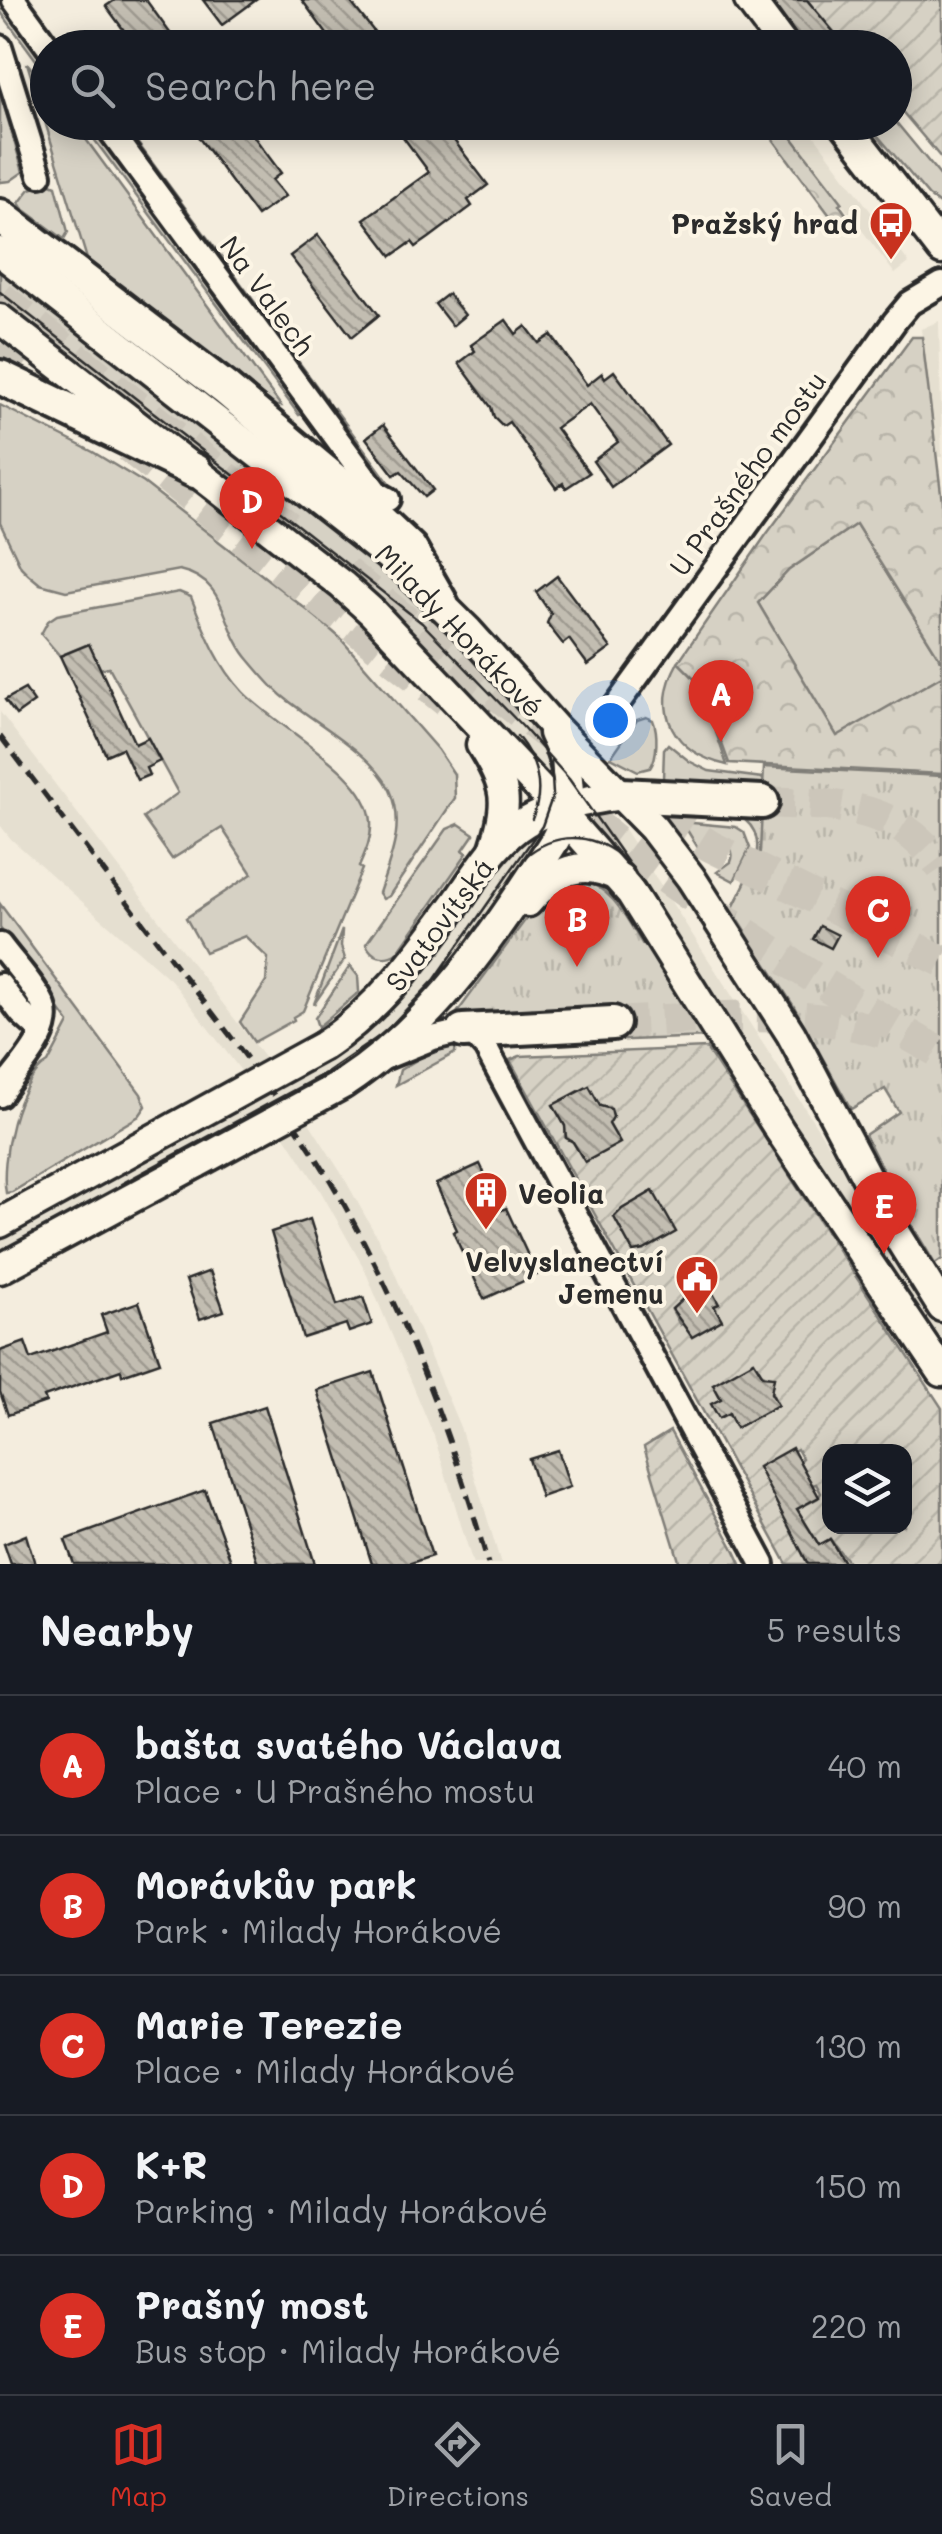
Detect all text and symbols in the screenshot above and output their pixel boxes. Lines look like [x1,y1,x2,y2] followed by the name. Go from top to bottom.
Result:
[30,30,912,140] search box
[65,58,120,113] icon: search
[145,60,376,110] text: Search here
[868,200,914,261] bus stop icon: Pražský hrad
[671,205,858,242] place label: Pražský hrad
[213,228,323,362] street label: Na Valech
[661,364,833,582] street label: U Prašného mostu
[220,466,284,549] pin: D
[368,536,552,724] street label: Milady Horákové
[688,660,754,742] pin: A
[585,695,636,746] your location
[377,850,501,998] street label: Svatovítská
[846,876,910,958] pin: C
[544,884,610,967] pin: B
[463,1170,509,1231] building icon: Veolia
[852,1172,916,1254] pin: E
[518,1175,604,1211] place label: Veolia
[465,1243,664,1311] place label: Velvyslanectví Jemenu
[674,1254,720,1315] public building icon: Velvyslanectví Jemenu
[822,1444,912,1534] map controls
[822,1444,912,1534] button: layers
[40,1602,194,1657] text: Nearby
[767,1608,902,1650] text: 5 results
[135,1719,563,1769] text: bašta svatého Václava
[61,1744,84,1786] text: A
[828,1744,902,1786] text: 40 m
[135,1769,535,1811] text: Place · U Prašného mostu
[135,1859,417,1909] text: Morávkův park
[62,1884,83,1926] text: B
[828,1884,902,1926] text: 90 m
[135,1909,502,1951] text: Park · Milady Horákové
[135,1999,403,2049] text: Marie Terezie
[61,2024,84,2066] text: C
[813,2024,902,2066] text: 130 m
[135,2049,516,2091] text: Place · Milady Horákové
[135,2139,208,2189] text: K+R
[61,2164,84,2206] text: D
[814,2164,902,2206] text: 150 m
[135,2189,548,2231] text: Parking · Milady Horákové
[135,2279,369,2329] text: Prašný most
[62,2304,83,2346] text: E
[811,2304,902,2346] text: 220 m
[135,2329,561,2371] text: Bus stop · Milady Horákové
[110,2417,167,2513] tab: Map
[387,2417,529,2513] tab: Directions
[749,2417,832,2513] tab: Saved

